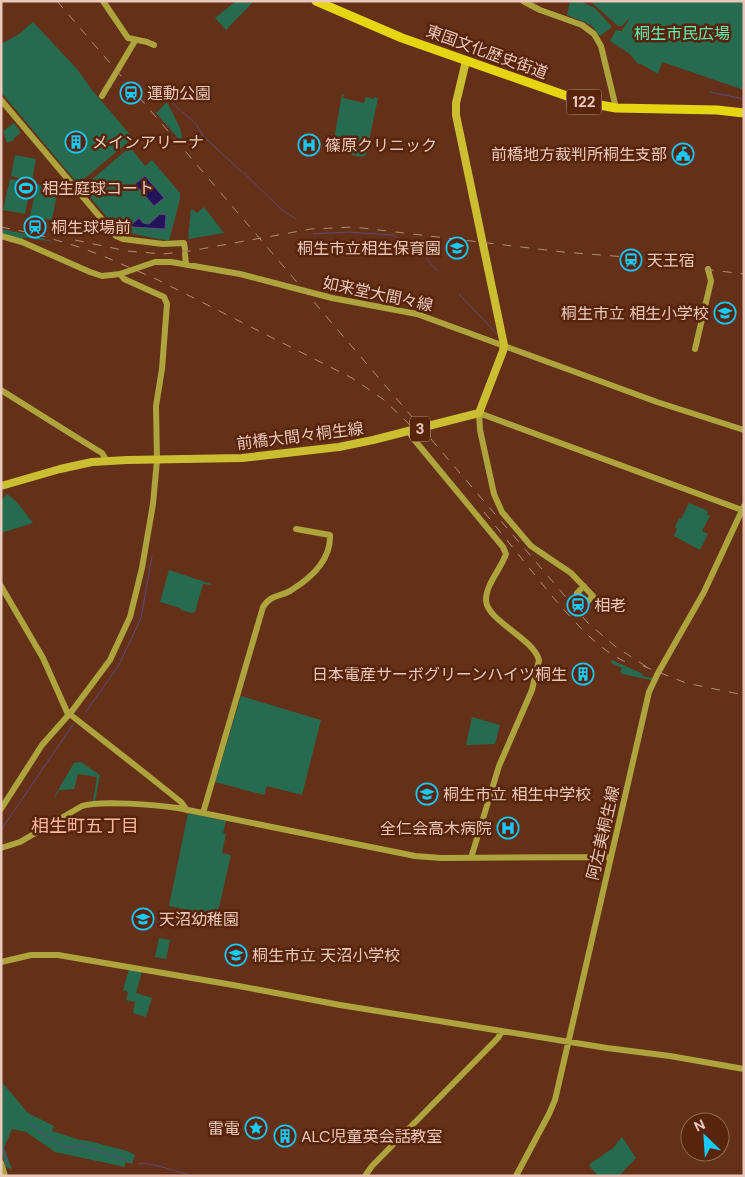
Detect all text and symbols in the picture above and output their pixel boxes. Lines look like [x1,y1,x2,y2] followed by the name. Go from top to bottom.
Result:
[423,20,551,84] street label: 東国文化歴史街道
[634,23,730,44] park label: 桐生市民広場
[119,81,143,105] station icon: 運動公園
[147,83,211,104] place label: 運動公園
[566,90,602,114] road number: 122
[64,130,88,154] building icon: メインアリーナ
[92,132,204,153] place label: メインアリーナ
[297,133,321,157] hospital icon: 篠原クリニック
[325,135,437,156] place label: 篠原クリニック
[671,142,695,166] public building icon: 前橋地方裁判所桐生支部
[491,144,667,165] place label: 前橋地方裁判所桐生支部
[14,176,38,200] sports icon: 相生庭球コート
[42,178,154,199] place label: 相生庭球コート
[23,215,47,239] station icon: 桐生球場前
[51,217,131,238] place label: 桐生球場前
[445,236,469,260] school or university icon: 桐生市立相生保育園
[297,238,441,259] place label: 桐生市立相生保育園
[619,248,643,272] station icon: 天王宿
[647,250,695,271] place label: 天王宿
[321,272,435,316] street label: 如来堂大間々線
[713,301,737,325] school or university icon: 桐生市立 相生小学校
[561,303,709,324] place label: 桐生市立 相生小学校
[410,416,430,442] road number: 3
[235,418,365,454] street label: 前橋大間々桐生線
[566,593,590,617] station icon: 相老
[594,595,626,616] place label: 相老
[571,662,595,686] building icon: 日本電産サーボグリーンハイツ桐生
[312,664,567,685] place label: 日本電産サーボグリーンハイツ桐生
[415,782,439,806] school or university icon: 桐生市立 相生中学校
[443,784,591,805] place label: 桐生市立 相生中学校
[582,784,624,882] street label: 阿左美桐生線
[31,814,139,838] district label: 相生町五丁目
[496,816,520,840] hospital icon: 全仁会高木病院
[380,818,492,839] place label: 全仁会高木病院
[131,907,155,931] school or university icon: 天沼幼稚園
[159,909,239,930] place label: 天沼幼稚園
[224,943,248,967] school or university icon: 桐生市立 天沼小学校
[252,945,400,966] place label: 桐生市立 天沼小学校
[680,1112,730,1162] north arrow
[691,1115,708,1136] text: N
[244,1116,268,1140] place icon: 雷電
[208,1118,240,1139] place label: 雷電
[273,1124,297,1148] building icon: ALC児童英会話教室
[301,1126,443,1147] place label: ALC児童英会話教室

